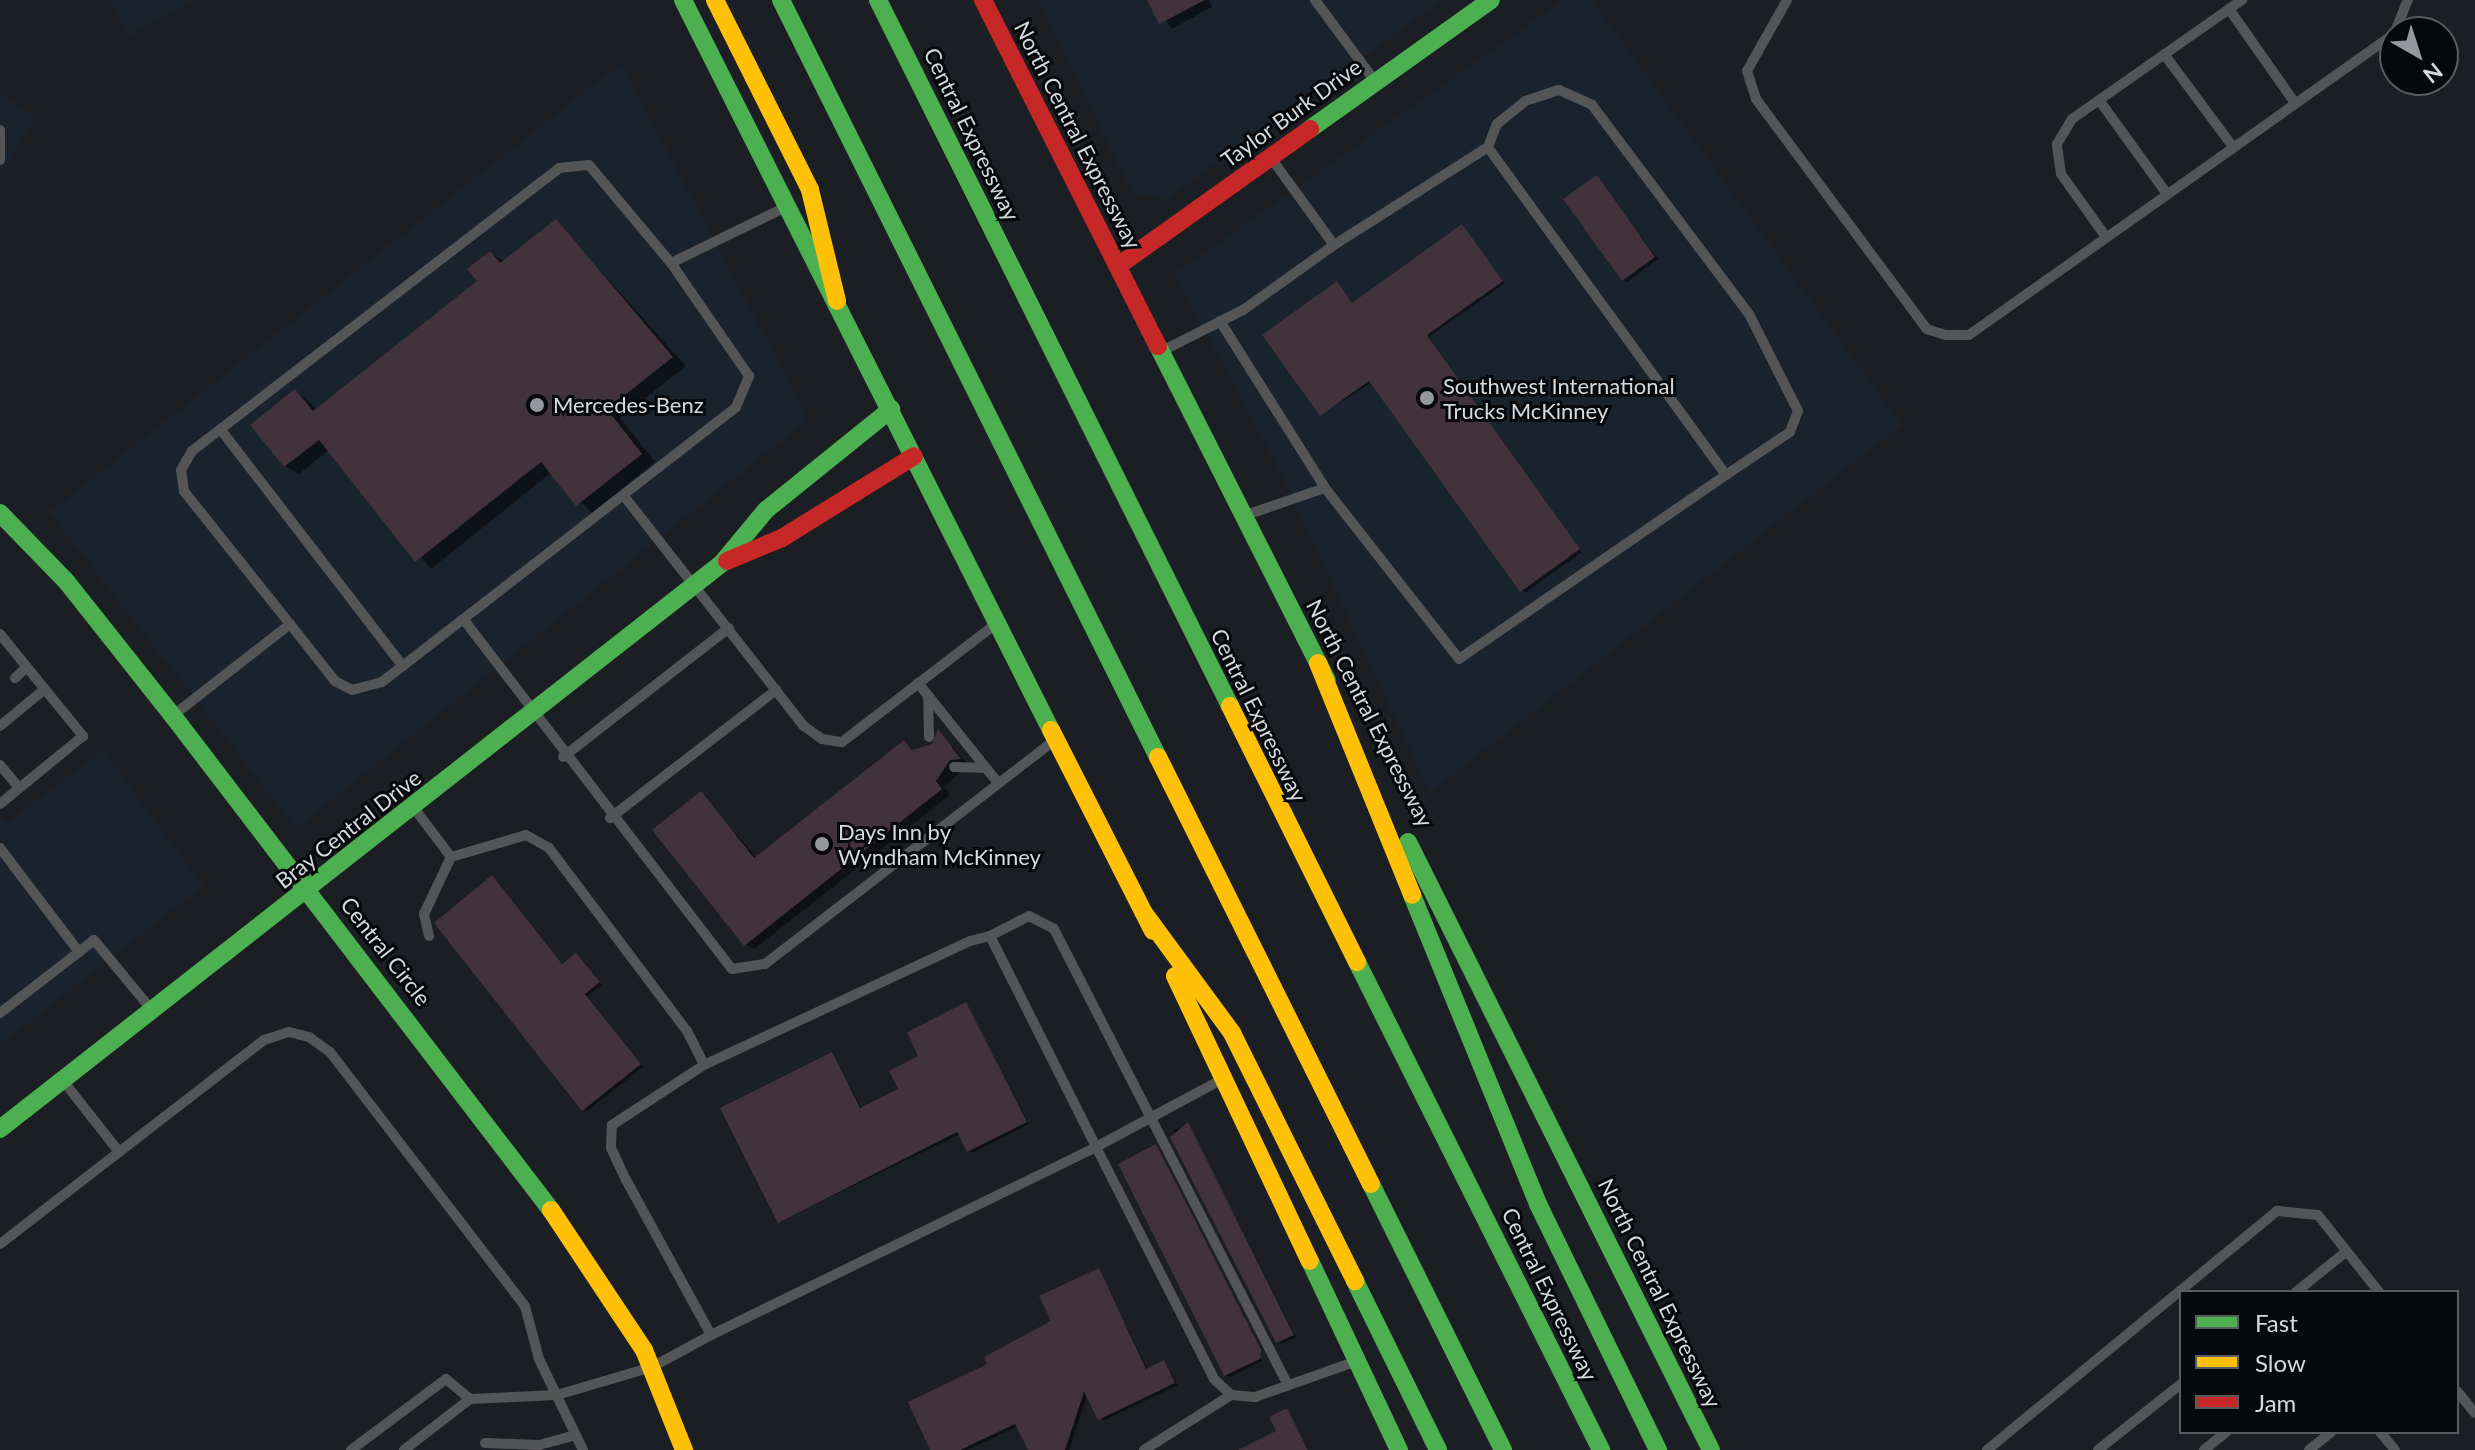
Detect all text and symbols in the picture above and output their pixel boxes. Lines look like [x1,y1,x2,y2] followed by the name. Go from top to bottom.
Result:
[2379,16,2459,96] north arrow
[1009,17,1147,253] street label: North Central Expressway
[919,43,1025,225] street label: Central Expressway
[1216,53,1366,173] street label: Taylor Burk Drive
[2418,58,2448,89] text: N
[1443,372,1675,424] place label: Southwest International Trucks McKinney
[1418,389,1436,407] marker: Southwest International Trucks McKinney
[553,392,704,418] place label: Mercedes-Benz
[528,396,546,414] marker: Mercedes-Benz
[1301,595,1439,831] street label: North Central Expressway
[1206,624,1312,806] street label: Central Expressway
[270,764,426,894] street label: Bray Central Drive
[838,818,1041,870] place label: Days Inn by Wyndham McKinney
[813,835,831,853] marker: Days Inn by Wyndham McKinney
[335,891,437,1011] street label: Central Circle
[1593,1174,1727,1412] street label: North Central Expressway
[1497,1203,1603,1385] street label: Central Expressway
[2179,1290,2459,1434] legend
[2255,1308,2298,1337] text: Fast
[2255,1348,2306,1377] text: Slow
[2255,1388,2296,1417] text: Jam

